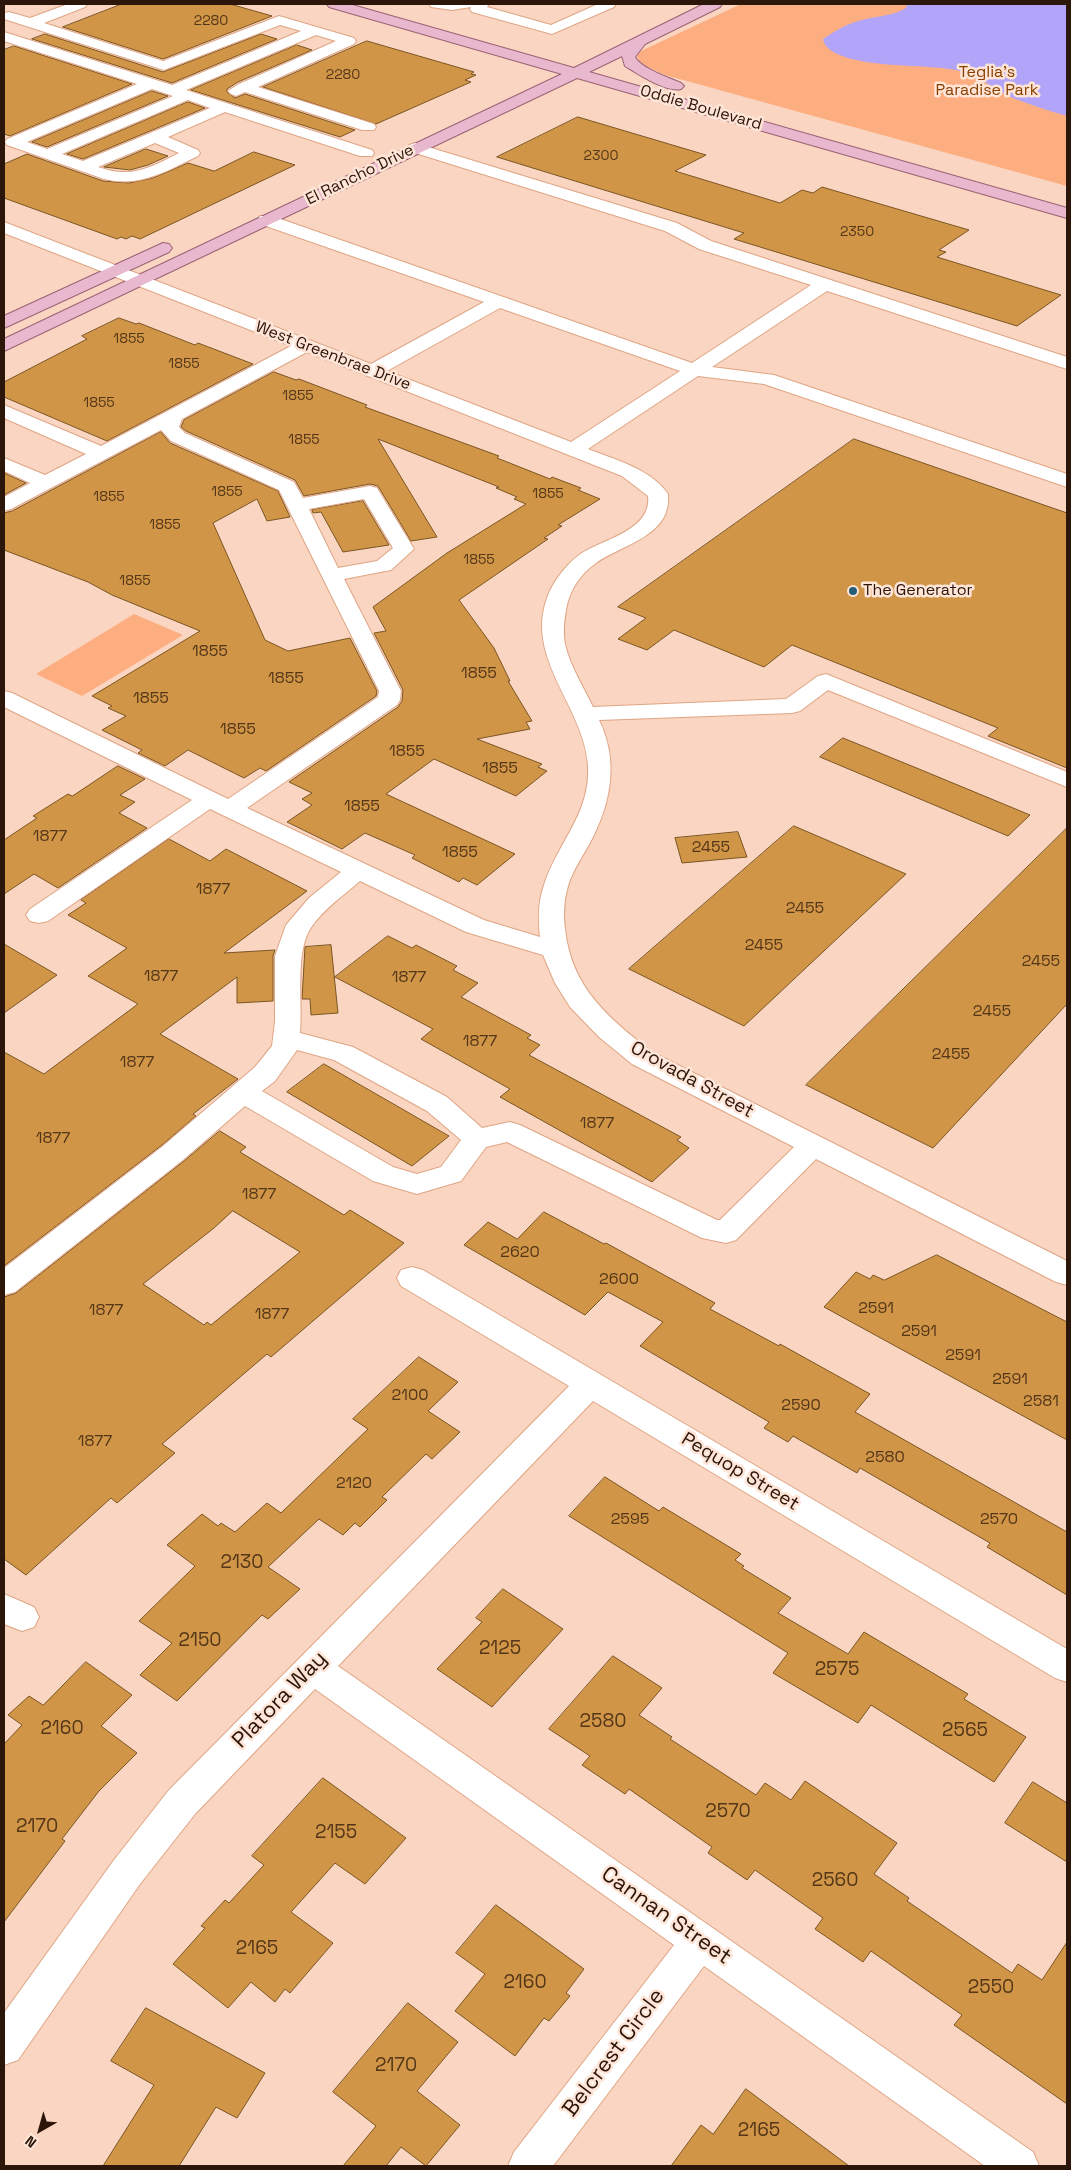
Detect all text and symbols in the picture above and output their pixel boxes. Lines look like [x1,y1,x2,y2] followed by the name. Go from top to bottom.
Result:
[194,13,228,29] house number: 2280
[936,63,1038,101] park label: Teglia's Paradise Park
[326,67,360,83] house number: 2280
[638,81,764,135] street label: Oddie Boulevard
[303,141,417,209] street label: El Rancho Drive
[584,148,618,164] house number: 2300
[840,224,874,240] house number: 2350
[253,317,413,395] street label: West Greenbrae Drive
[113,331,145,347] house number: 1855
[168,356,200,372] house number: 1855
[282,388,314,404] house number: 1855
[83,395,115,411] house number: 1855
[288,432,320,448] house number: 1855
[211,484,243,500] house number: 1855
[532,486,564,502] house number: 1855
[93,489,125,505] house number: 1855
[149,517,181,533] house number: 1855
[463,552,495,568] house number: 1855
[119,573,151,589] house number: 1855
[863,581,973,601] place label: The Generator
[847,585,859,597] marker: The Generator
[192,642,228,662] house number: 1855
[461,664,497,684] house number: 1855
[268,669,304,689] house number: 1855
[133,689,169,709] house number: 1855
[220,720,256,740] house number: 1855
[389,742,425,762] house number: 1855
[482,759,518,779] house number: 1855
[344,797,380,817] house number: 1855
[33,827,67,847] house number: 1877
[692,838,730,858] house number: 2455
[442,843,478,863] house number: 1855
[196,880,230,900] house number: 1877
[786,899,824,919] house number: 2455
[745,936,783,956] house number: 2455
[1022,952,1060,972] house number: 2455
[144,967,178,987] house number: 1877
[392,968,426,988] house number: 1877
[973,1002,1011,1022] house number: 2455
[463,1032,497,1052] house number: 1877
[626,1037,758,1123] street label: Orovada Street
[932,1045,970,1065] house number: 2455
[120,1053,154,1073] house number: 1877
[580,1114,614,1134] house number: 1877
[36,1129,70,1149] house number: 1877
[242,1185,276,1205] house number: 1877
[500,1243,540,1263] house number: 2620
[599,1270,639,1290] house number: 2600
[858,1299,894,1319] house number: 2591
[89,1301,123,1321] house number: 1877
[255,1305,289,1325] house number: 1877
[901,1322,937,1342] house number: 2591
[945,1346,981,1366] house number: 2591
[992,1370,1028,1390] house number: 2591
[392,1386,428,1406] house number: 2100
[1023,1392,1059,1412] house number: 2581
[781,1396,821,1416] house number: 2590
[677,1428,803,1516] street label: Pequop Street
[78,1432,112,1452] house number: 1877
[865,1448,905,1468] house number: 2580
[336,1474,372,1494] house number: 2120
[611,1510,649,1530] house number: 2595
[980,1510,1018,1530] house number: 2570
[220,1552,264,1574] house number: 2130
[179,1630,221,1652] house number: 2150
[479,1638,521,1660] house number: 2125
[227,1646,333,1754] street label: Platora Way
[815,1659,859,1681] house number: 2575
[580,1711,626,1733] house number: 2580
[40,1718,84,1740] house number: 2160
[942,1720,988,1742] house number: 2565
[705,1801,751,1823] house number: 2570
[16,1816,58,1838] house number: 2170
[315,1822,357,1844] house number: 2155
[596,1861,736,1971] street label: Cannan Street
[812,1870,858,1892] house number: 2560
[236,1938,278,1960] house number: 2165
[503,1972,547,1994] house number: 2160
[968,1977,1014,1999] house number: 2550
[557,1984,671,2122] street label: Belcrest Circle
[375,2055,417,2077] house number: 2170
[15,2105,65,2155] north arrow
[738,2120,780,2142] house number: 2165
[22,2132,40,2152] text: N

